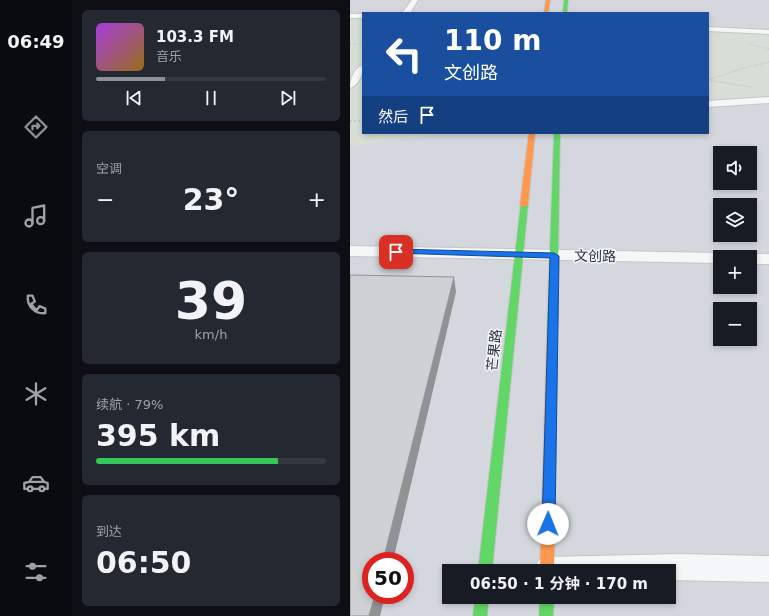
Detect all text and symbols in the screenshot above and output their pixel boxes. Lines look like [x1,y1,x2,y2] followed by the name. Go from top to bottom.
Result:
[444,24,541,57] text: 110 m
[156,28,234,46] text: 103.3 FM
[378,28,430,80] icon: left
[7,31,65,52] text: 06:49
[156,49,182,64] text: 音乐
[444,62,498,83] text: 文创路
[123,87,145,109] icon: previous
[200,87,222,109] icon: pause
[277,87,299,109] icon: next
[416,104,438,126] icon: arrive
[378,108,408,126] text: 然后
[22,113,50,141] icon: directions
[713,146,757,346] map controls
[713,146,757,190] button: sound
[96,161,122,176] text: 空调
[183,182,239,217] text: 23°
[96,187,114,212] text: −
[308,187,326,212] text: +
[713,198,757,242] button: layers
[22,202,50,230] icon: music
[379,235,413,269] pin
[385,241,407,263] icon: arrive
[574,248,616,264] street label: 文创路
[713,250,757,294] button: +
[175,271,247,331] text: 39
[22,291,50,319] icon: phone
[713,302,757,346] button: −
[195,327,227,342] text: km/h
[484,328,504,372] street label: 芒果路
[22,380,50,408] icon: climate
[96,397,163,412] text: 续航 · 79%
[96,418,220,453] text: 395 km
[22,469,50,497] icon: car
[527,503,569,545] position arrow
[96,524,122,539] text: 到达
[96,545,192,580] text: 06:50
[362,552,414,604] speed limit sign: 50
[22,558,50,586] icon: filters
[470,575,648,593] text: 06:50 · 1 分钟 · 170 m

